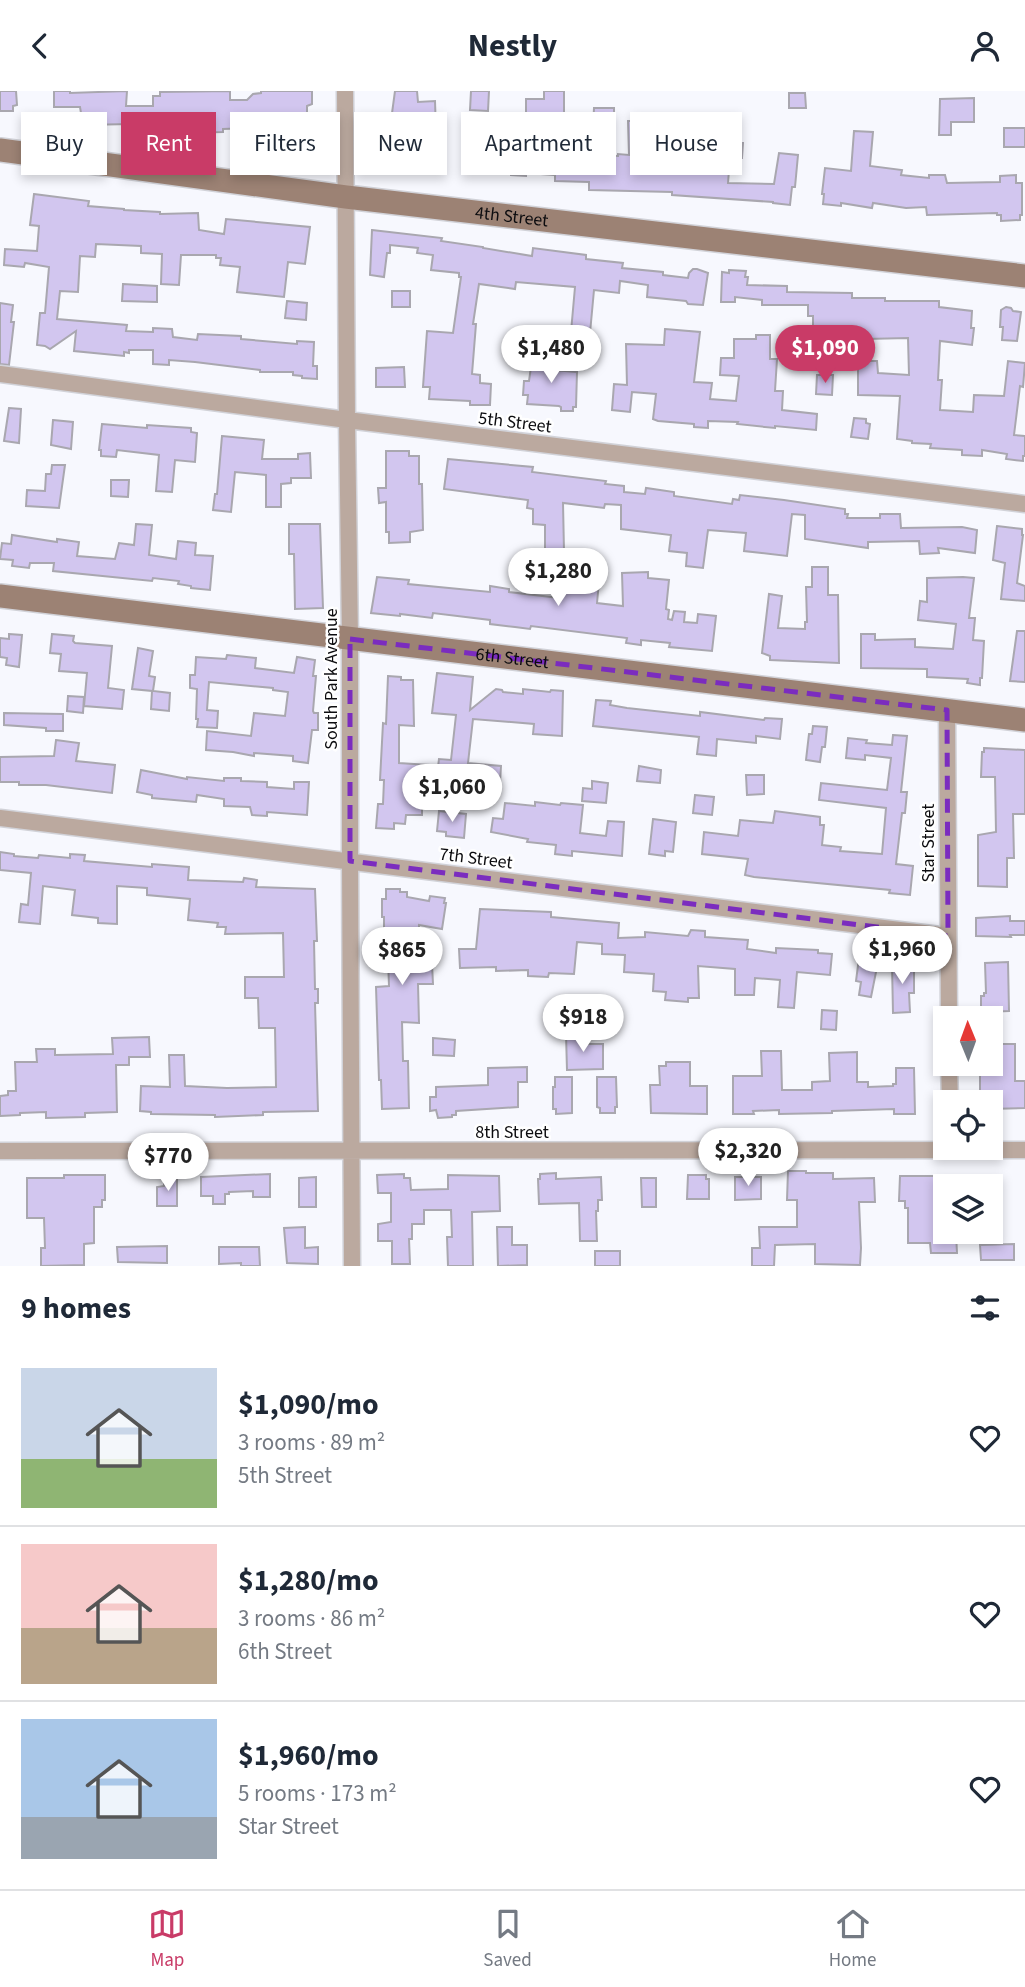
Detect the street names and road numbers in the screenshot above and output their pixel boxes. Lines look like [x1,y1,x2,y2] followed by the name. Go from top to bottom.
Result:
[474,200,550,233] street label: 4th Street
[477,406,553,439] street label: 5th Street
[319,608,344,750] street label: South Park Avenue
[474,642,550,675] street label: 6th Street
[916,804,941,882] street label: Star Street
[438,842,514,875] street label: 7th Street
[475,1120,549,1145] street label: 8th Street

